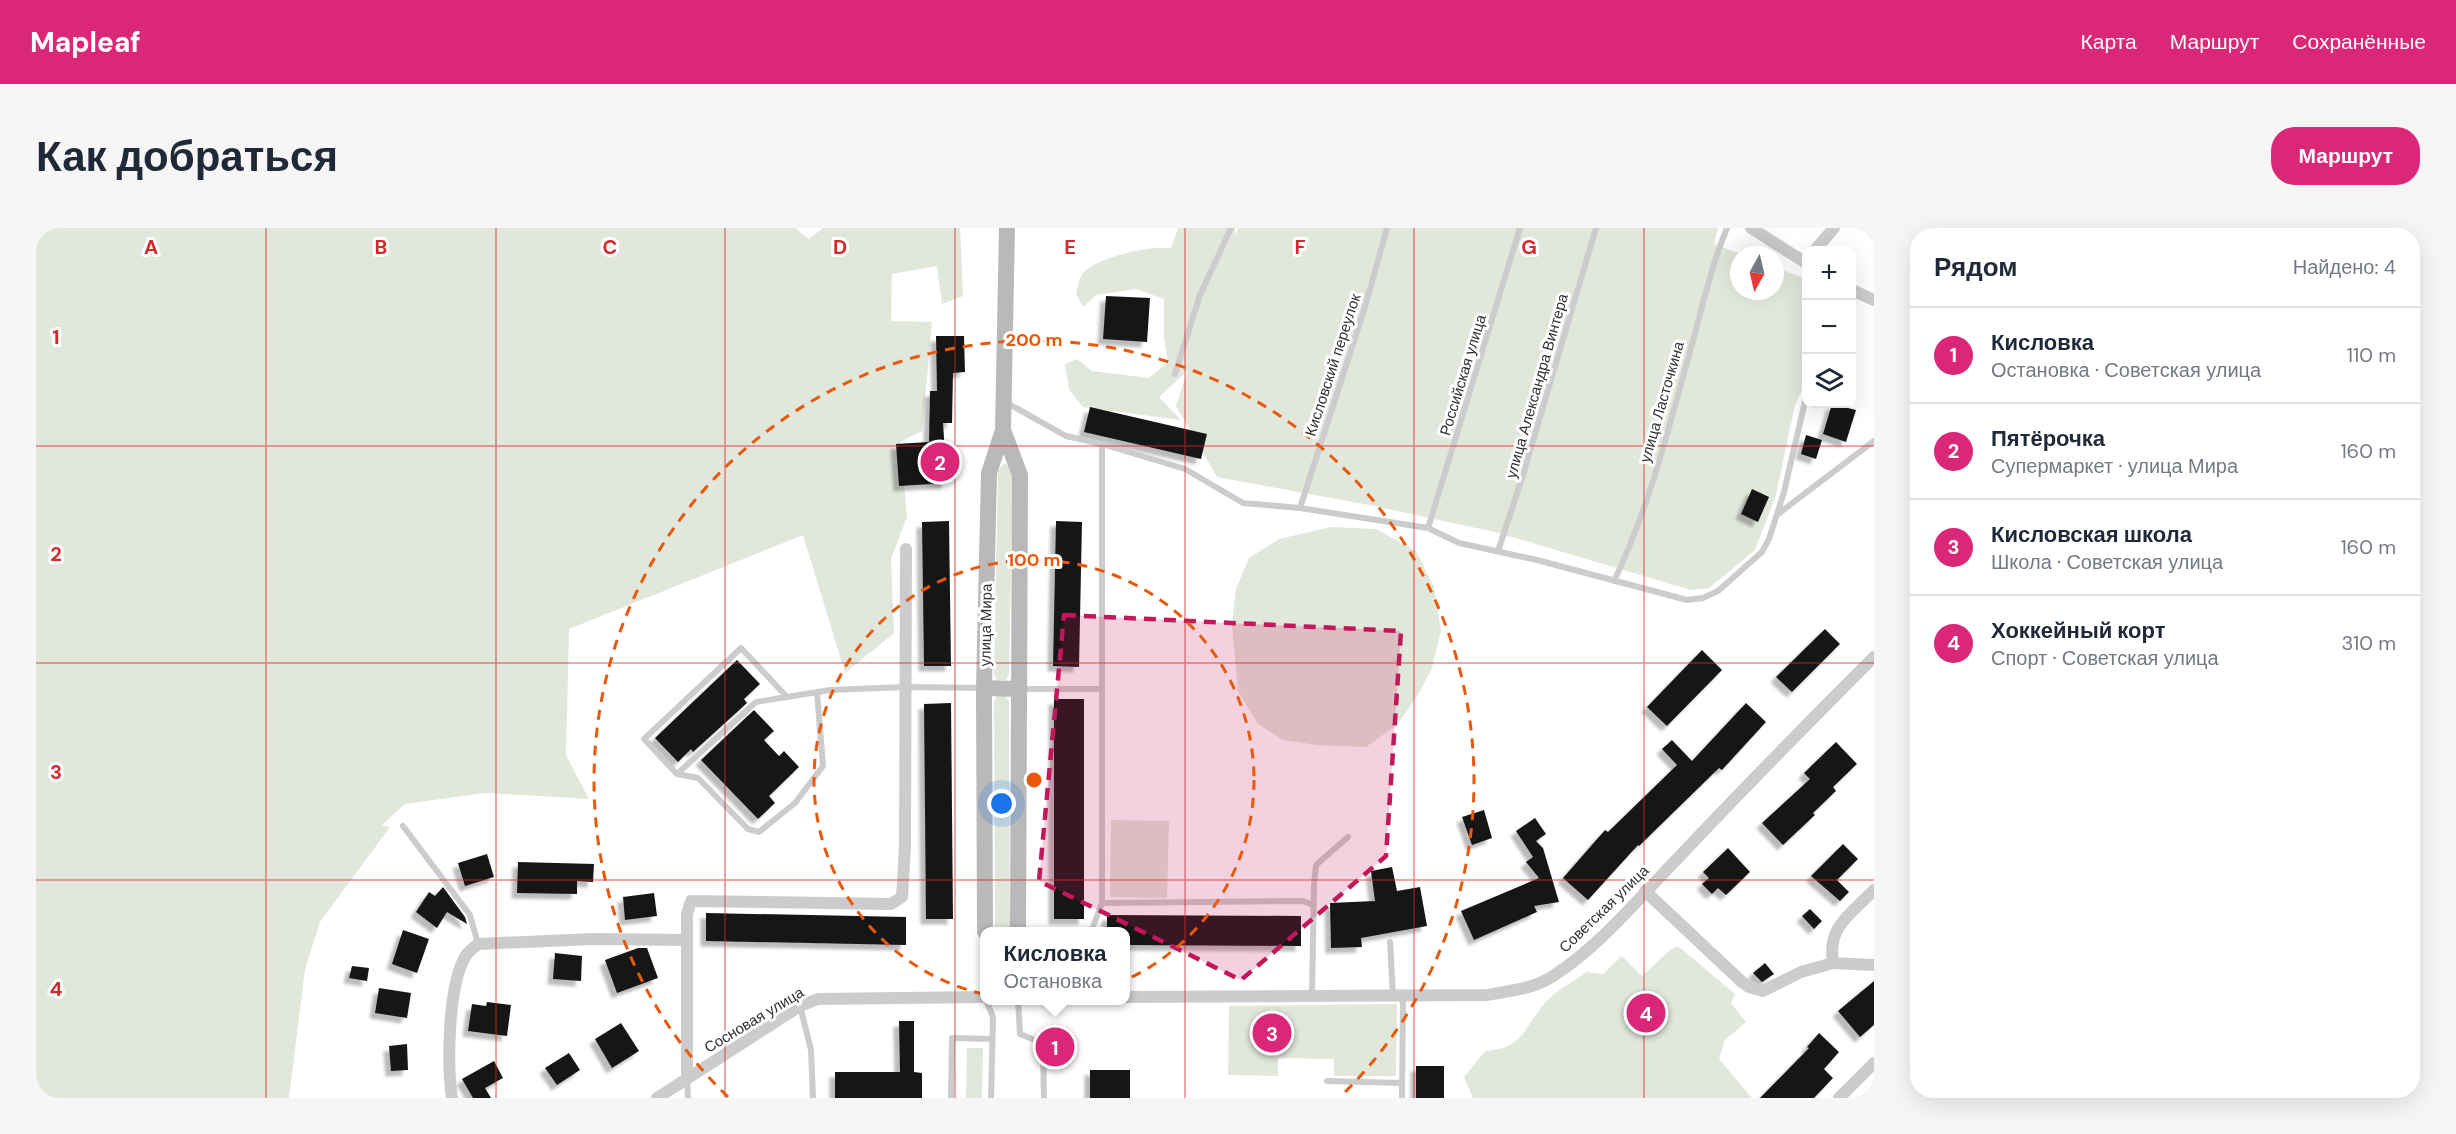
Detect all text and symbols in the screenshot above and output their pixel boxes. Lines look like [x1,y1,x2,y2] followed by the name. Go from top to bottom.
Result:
[30,24,141,61] text: Mapleaf
[2081,28,2137,56] text: Карта
[2170,28,2259,56] text: Маршрут
[2292,28,2426,56] text: Сохранённые
[2271,127,2420,185] button: Маршрут
[36,129,338,184] text: Как добраться
[144,234,158,260] text: A
[375,234,387,260] text: B
[603,234,617,260] text: C
[833,234,847,260] text: D
[1064,234,1076,260] text: E
[1294,234,1306,260] text: F
[1521,234,1537,260] text: G
[1730,246,1784,300] north arrow
[1802,246,1856,408] map controls
[1802,246,1856,300] button: +
[1934,250,2017,284] text: Рядом
[2293,254,2396,280] text: Найдено: 4
[1301,291,1366,439] street label: Кисловский переулок
[1501,291,1573,481] street label: улица Александра Винтера
[1802,300,1856,354] button: −
[1435,311,1491,438] street label: Российская улица
[52,324,60,350] text: 1
[1006,328,1062,352] text: 200 m
[1991,328,2094,357] text: Кисловка
[1635,339,1689,465] street label: улица Ласточкина
[1950,342,1957,368] text: 1
[2347,342,2396,368] text: 110 m
[1802,354,1856,408] button: layers
[1991,357,2261,383] text: Остановка · Советская улица
[1991,424,2105,453] text: Пятёрочка
[1948,438,1959,464] text: 2
[2340,438,2396,464] text: 160 m
[920,440,960,484] pin: 2
[1991,453,2238,479] text: Супермаркет · улица Мира
[1991,520,2192,549] text: Кисловская школа
[1947,534,1960,560] text: 3
[2340,534,2396,560] text: 160 m
[50,541,62,567] text: 2
[1007,548,1061,572] text: 100 m
[1991,549,2223,575] text: Школа · Советская улица
[975,583,997,667] street label: улица Мира
[1991,616,2165,645] text: Хоккейный корт
[1947,630,1960,656] text: 4
[2341,630,2396,656] text: 310 m
[1991,645,2219,671] text: Спорт · Советская улица
[50,759,62,785] text: 3
[1024,770,1044,790] centre of rings
[987,789,1016,818] your location
[1555,861,1654,957] street label: Советская улица
[980,927,1130,1005] popup
[1003,939,1107,968] text: Кисловка
[1003,968,1102,994] text: Остановка
[50,976,63,1002] text: 4
[701,982,808,1058] street label: Сосновая улица
[1626,990,1666,1036] pin: 4
[1252,1010,1292,1056] pin: 3
[1036,1024,1074,1070] pin: 1

